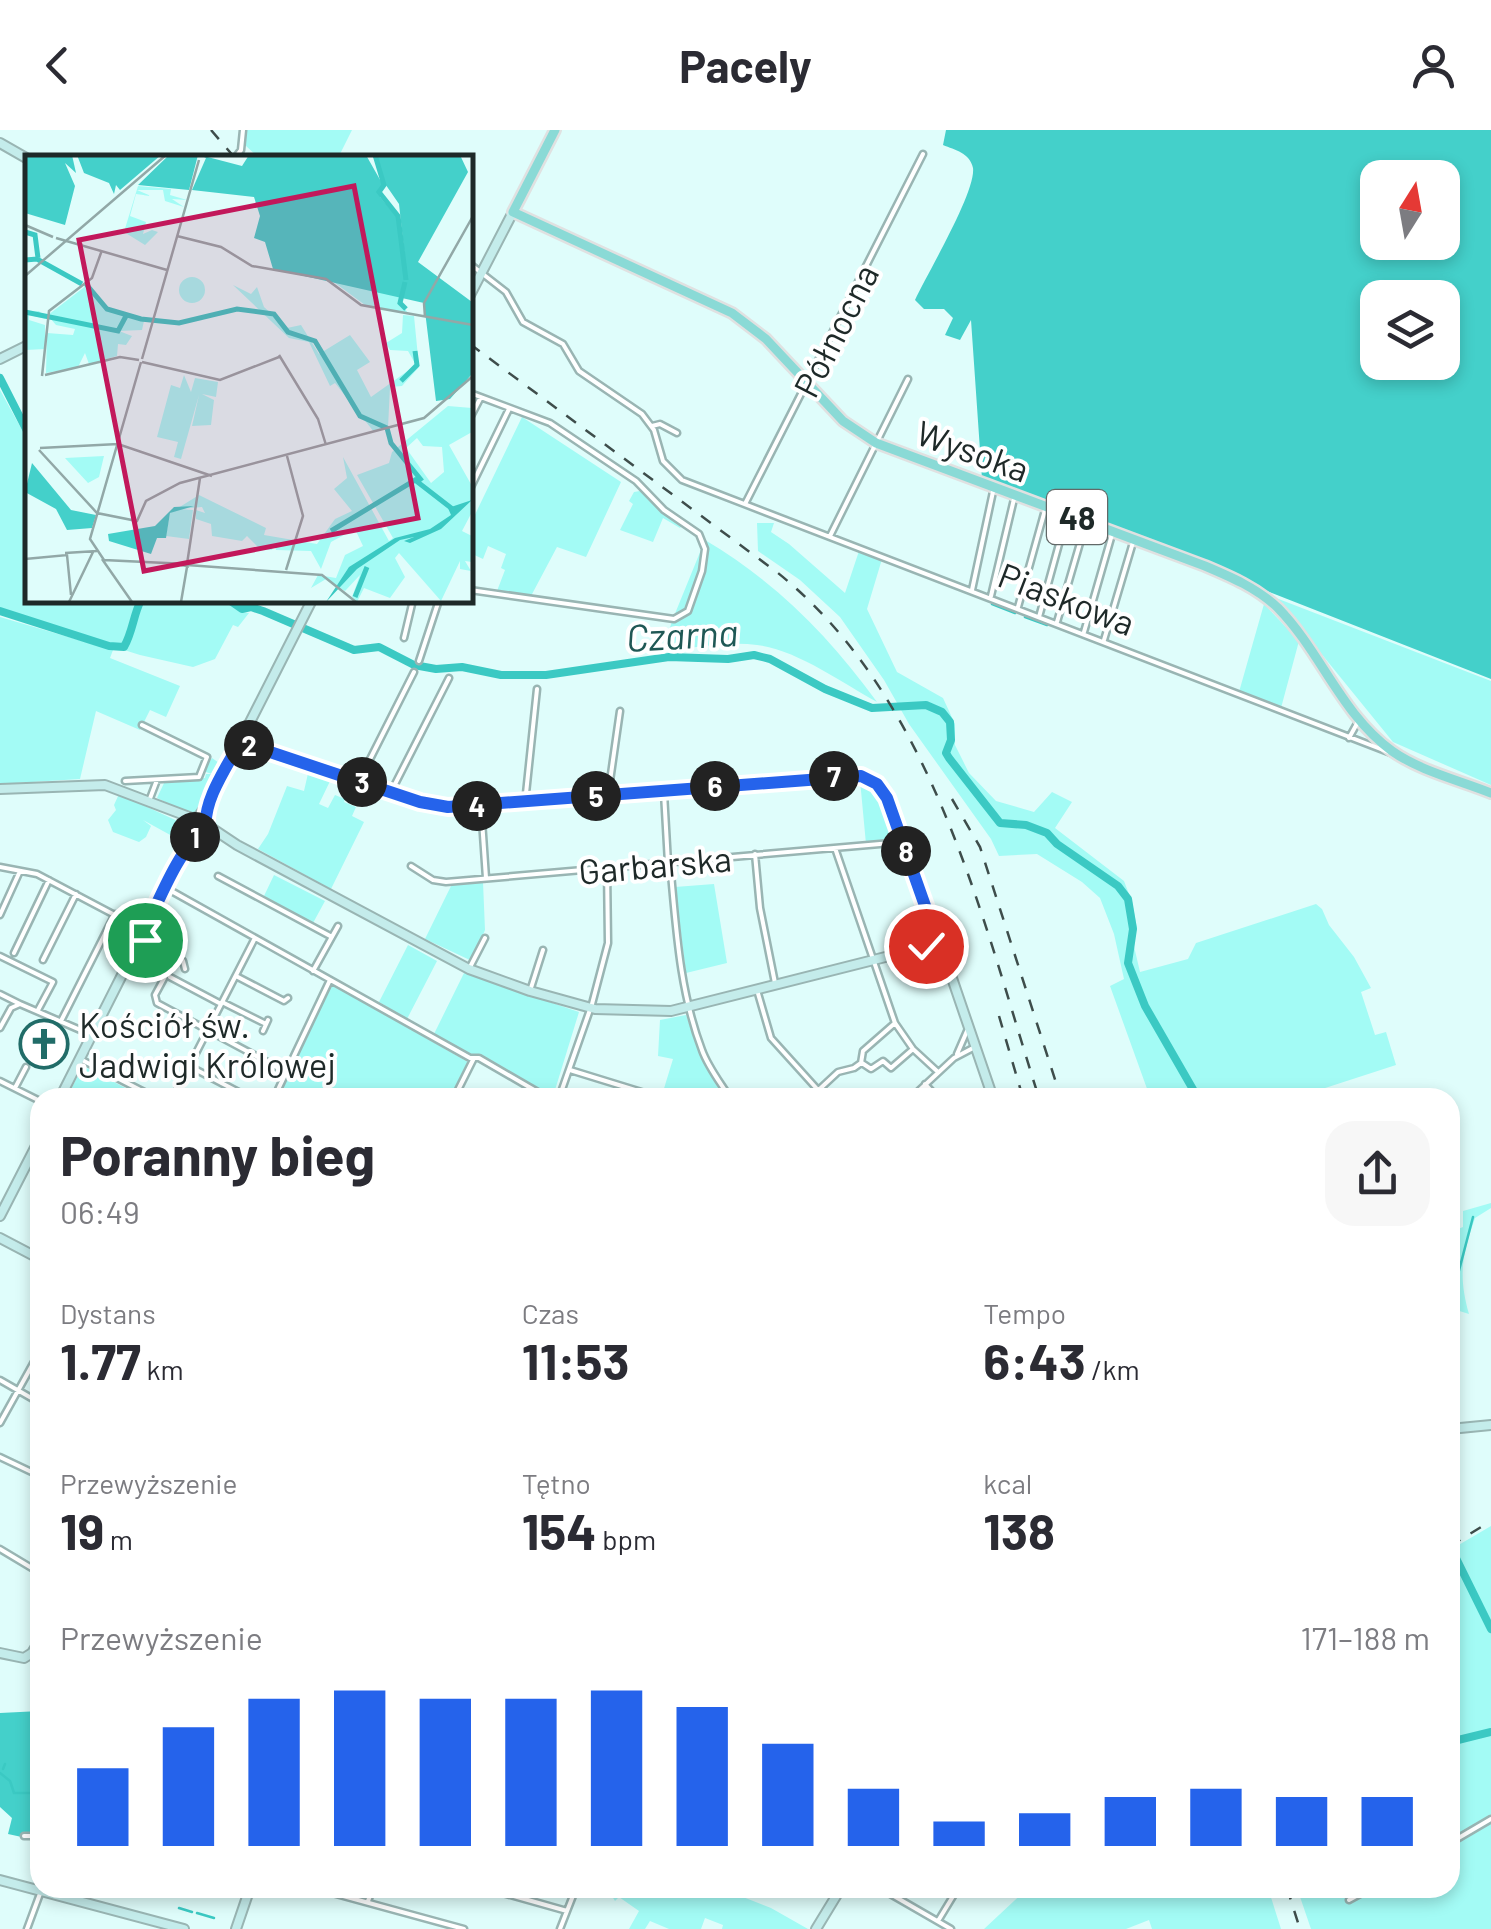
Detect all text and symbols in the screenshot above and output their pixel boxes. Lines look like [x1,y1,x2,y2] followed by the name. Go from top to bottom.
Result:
[30,38,85,93] icon: back
[679,38,812,92] text: Pacely
[1406,38,1461,93] icon: person
[25,155,472,602] inset map
[1360,160,1460,260] north arrow
[1360,160,1460,380] map controls
[784,257,886,403] street label: Północna
[1360,280,1460,380] button: layers
[911,410,1035,490] street label: Wysoka
[1047,490,1107,544] road number: 48
[993,553,1141,643] street label: Piaskowa
[625,608,739,660] water label: Czarna
[224,720,274,770] pin: 2
[241,728,257,762] text: 2
[809,751,859,801] pin: 7
[337,757,387,807] pin: 3
[827,759,841,793] text: 7
[690,761,740,811] pin: 6
[354,765,370,799] text: 3
[707,769,723,803] text: 6
[571,771,621,821] pin: 5
[588,779,604,813] text: 5
[452,781,502,831] pin: 4
[469,789,485,823] text: 4
[170,812,220,862] pin: 1
[190,820,200,854] text: 1
[881,826,931,876] pin: 8
[898,834,914,868] text: 8
[577,836,733,892] street label: Garbarska
[103,898,188,983] pin
[884,904,969,989] pin
[118,913,173,968] icon: arrive
[899,919,954,974] icon: check
[79,1003,336,1085] place label: Kościół św. Jadwigi Królowej
[18,1018,70,1070] church icon: Kościół św. Jadwigi Królowej
[60,1121,375,1187] text: Poranny bieg
[1325,1121,1430,1226] button: share
[60,1192,140,1230] text: 06:49
[60,1296,156,1330] text: Dystans
[522,1296,579,1330] text: Czas
[983,1296,1066,1330] text: Tempo
[60,1330,141,1390] text: 1.77
[522,1330,630,1390] text: 11:53
[983,1330,1086,1390] text: 6:43
[141,1352,184,1386] text: km
[1086,1352,1140,1386] text: /km
[60,1466,237,1500] text: Przewyższenie
[522,1466,591,1500] text: Tętno
[983,1466,1032,1500] text: kcal
[60,1500,104,1560] text: 19
[522,1500,597,1560] text: 154
[983,1500,1055,1560] text: 138
[104,1522,133,1556] text: m
[597,1522,656,1556] text: bpm
[60,1618,263,1656] text: Przewyższenie
[1301,1618,1430,1656] text: 171–188 m

